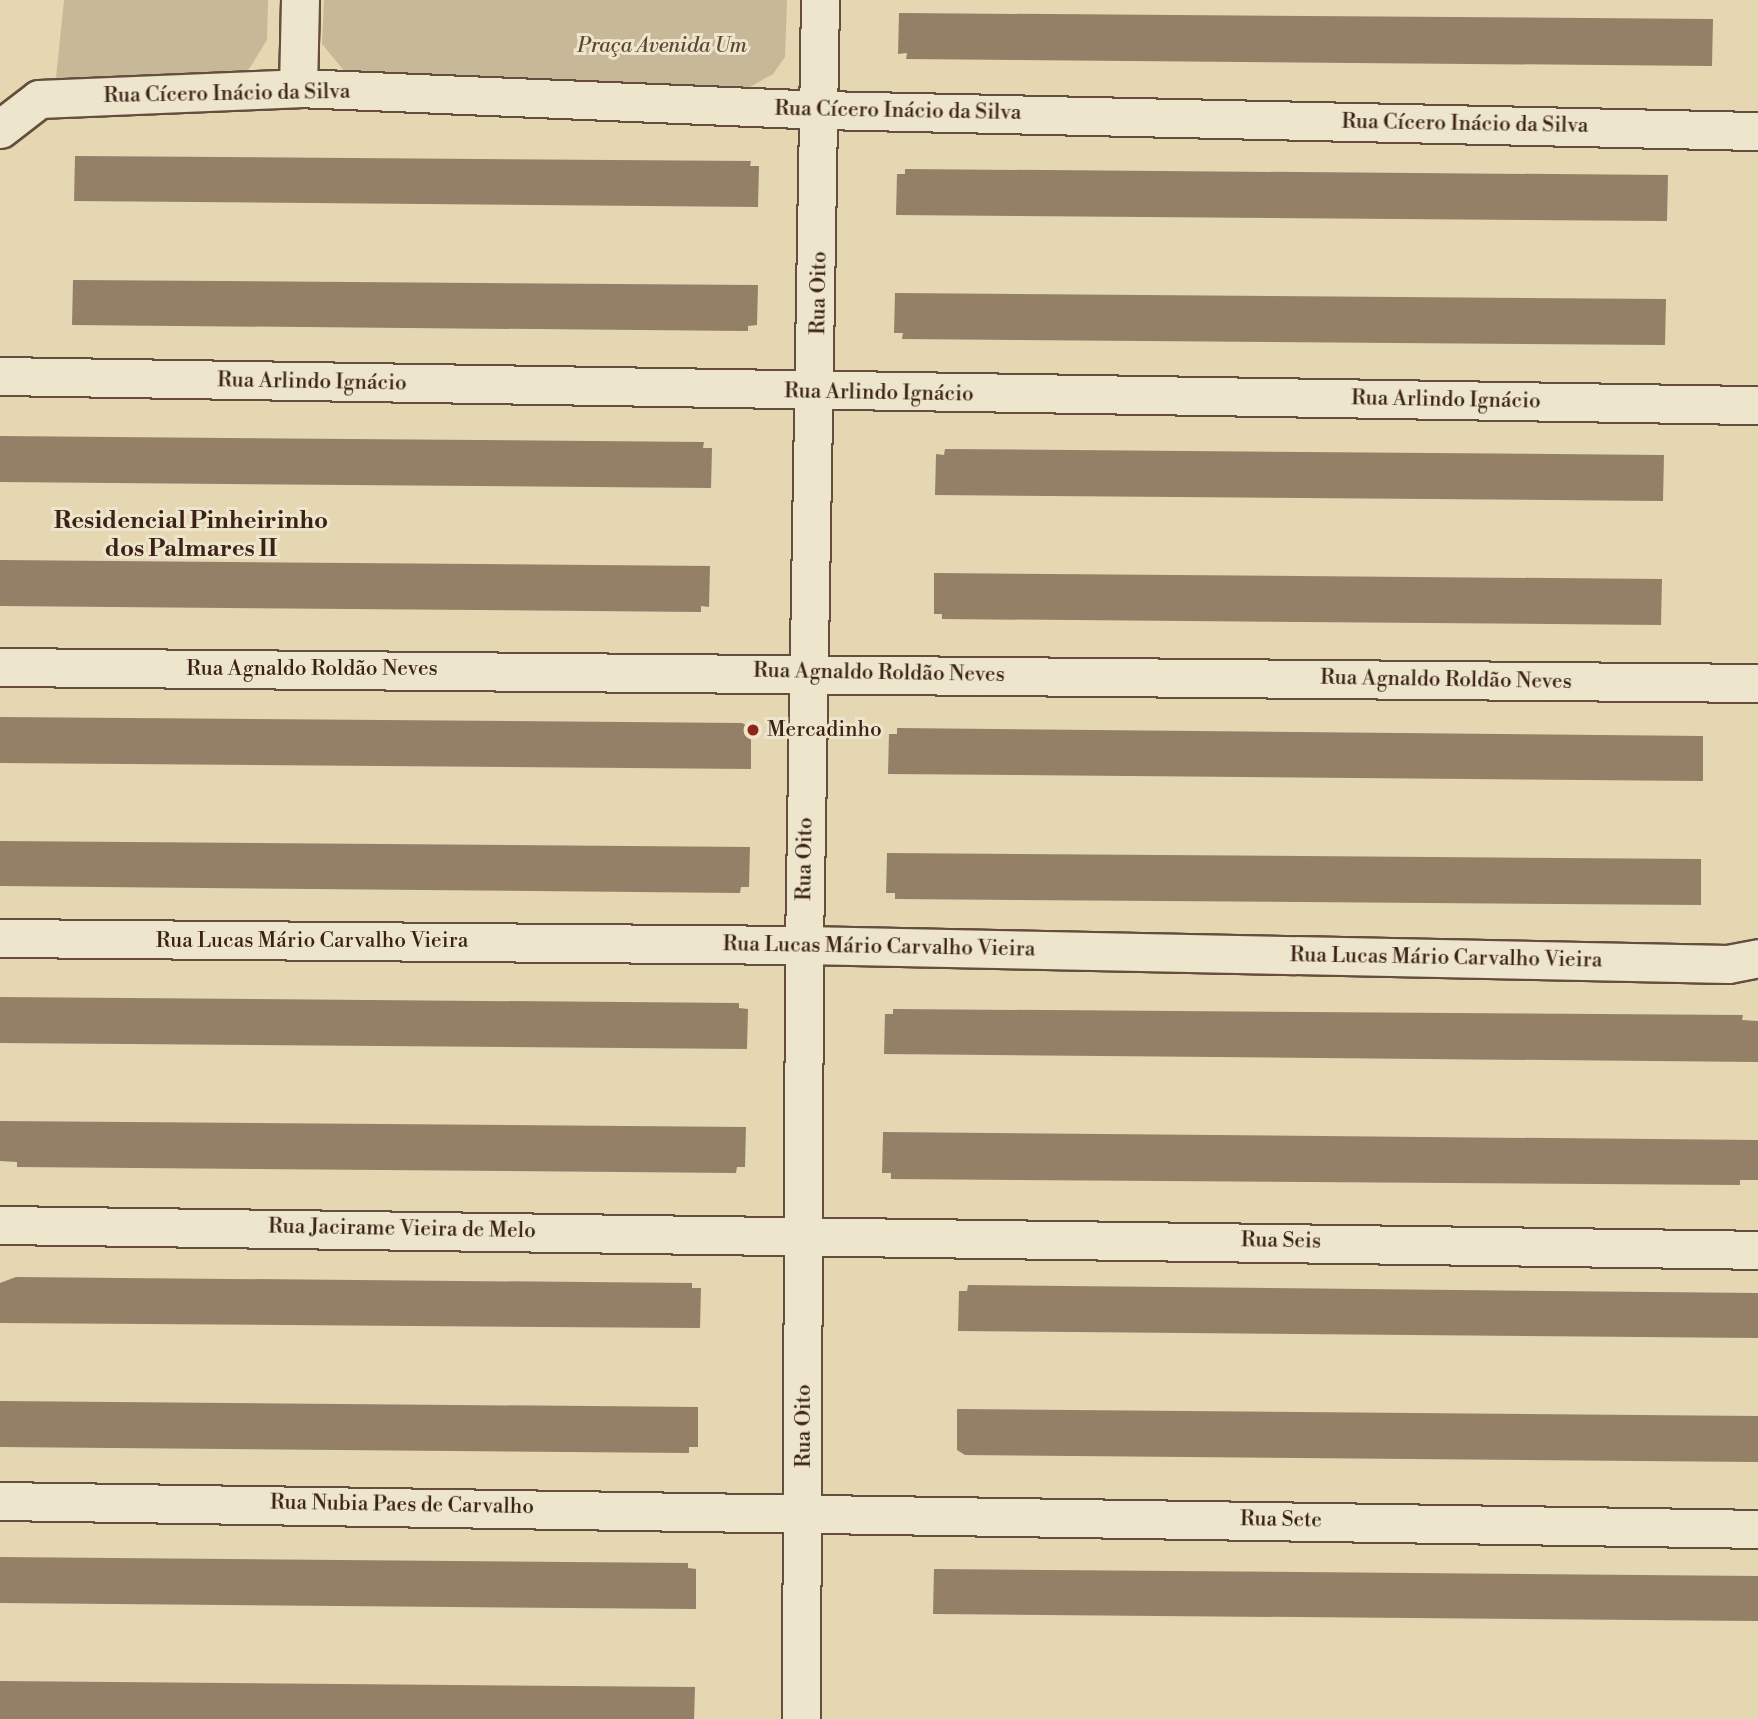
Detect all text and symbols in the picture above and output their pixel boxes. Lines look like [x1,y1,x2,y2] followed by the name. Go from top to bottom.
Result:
[577,33,747,59] park label: Praça Avenida Um
[103,79,351,109] street label: Rua Cícero Inácio da Silva
[774,96,1022,126] street label: Rua Cícero Inácio da Silva
[1341,109,1589,139] street label: Rua Cícero Inácio da Silva
[806,251,832,335] street label: Rua Oito
[217,368,407,396] street label: Rua Arlindo Ignácio
[784,379,974,407] street label: Rua Arlindo Ignácio
[1351,386,1541,414] street label: Rua Arlindo Ignácio
[54,508,328,564] district label: Residencial Pinheirinho dos Palmares II
[186,656,438,682] street label: Rua Agnaldo Roldão Neves
[753,658,1005,688] street label: Rua Agnaldo Roldão Neves
[1320,665,1572,695] street label: Rua Agnaldo Roldão Neves
[767,717,882,743] place label: Mercadinho
[745,722,761,738] marker: Mercadinho
[792,817,818,901] street label: Rua Oito
[156,928,468,954] street label: Rua Lucas Mário Carvalho Vieira
[723,932,1035,962] street label: Rua Lucas Mário Carvalho Vieira
[1290,943,1602,973] street label: Rua Lucas Mário Carvalho Vieira
[268,1214,536,1244] street label: Rua Jacirame Vieira de Melo
[1241,1228,1321,1254] street label: Rua Seis
[791,1384,817,1468] street label: Rua Oito
[270,1490,534,1520] street label: Rua Nubia Paes de Carvalho
[1240,1507,1322,1533] street label: Rua Sete

